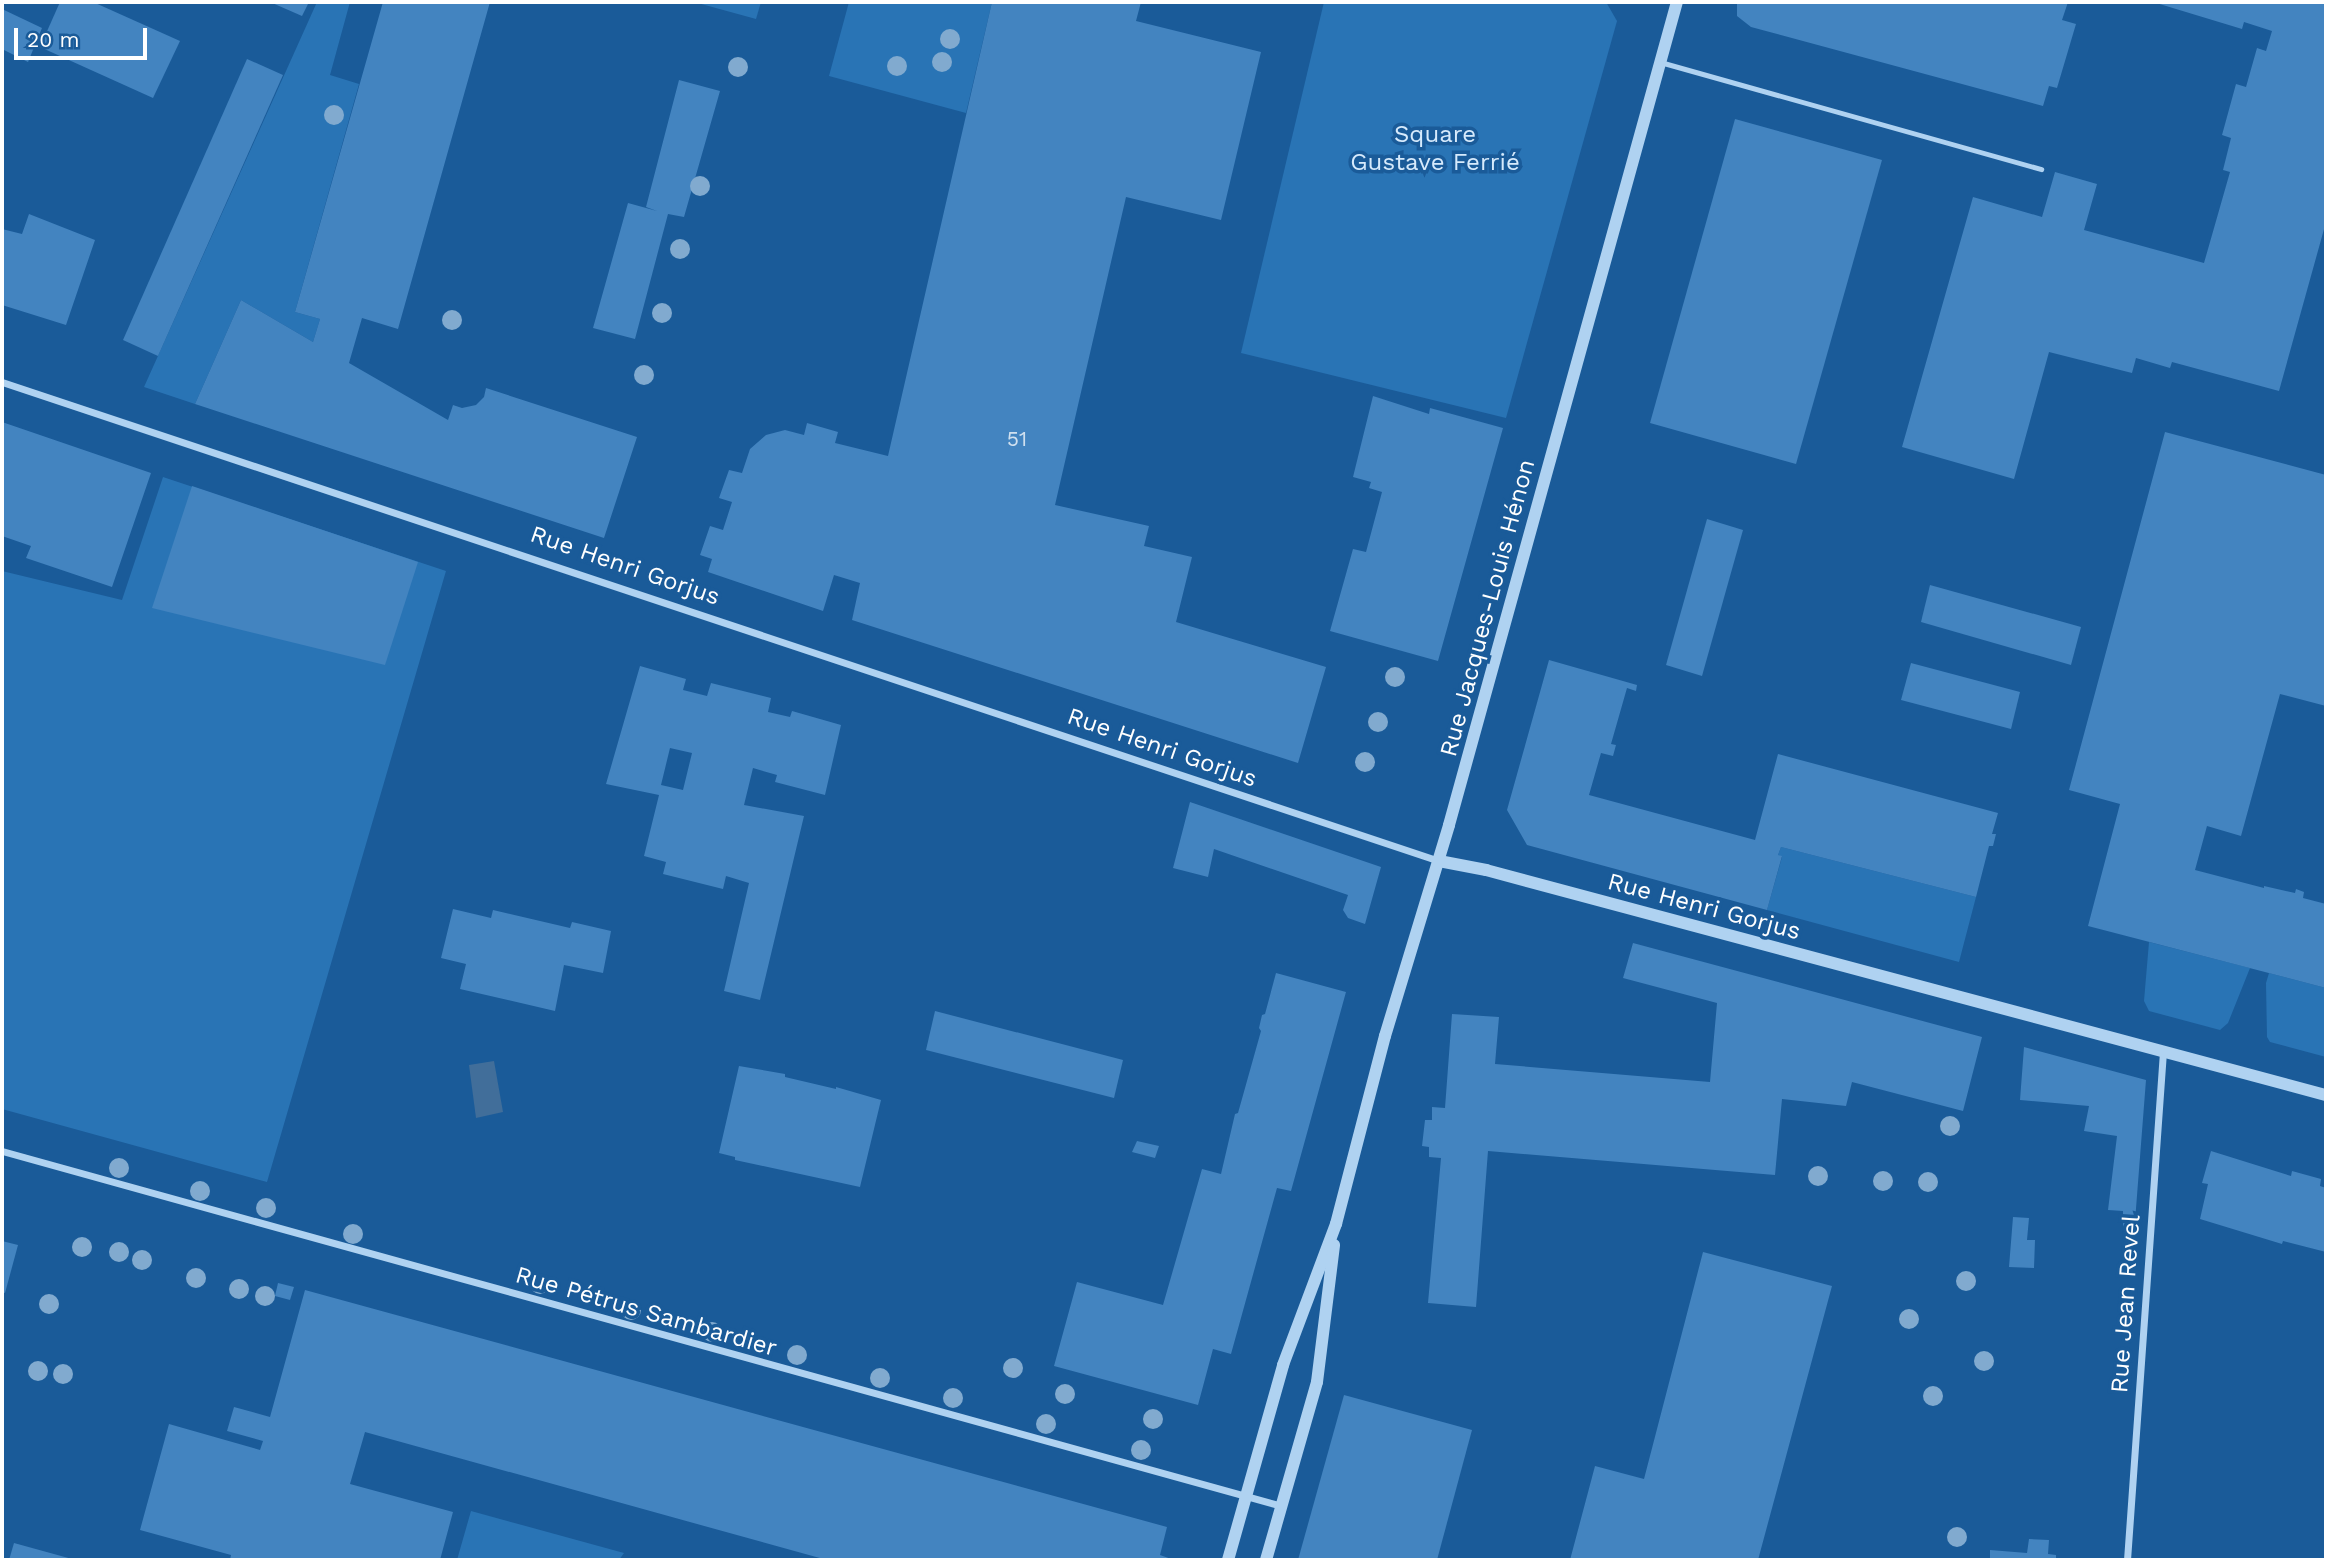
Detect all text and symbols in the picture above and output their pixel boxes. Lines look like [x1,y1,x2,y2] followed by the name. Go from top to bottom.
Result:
[18,14,150,58] scale bar
[27,27,79,52] text: 20 m
[1350,121,1520,177] park label: Square Gustave Ferrié
[1007,426,1027,452] house number: 51
[1434,456,1542,760] street label: Rue Jacques-Louis Hénon
[527,520,723,612] street label: Rue Henri Gorjus
[1064,702,1260,794] street label: Rue Henri Gorjus
[1604,867,1804,947] street label: Rue Henri Gorjus
[2105,1214,2147,1394] street label: Rue Jean Revel
[512,1261,780,1363] street label: Rue Pétrus Sambardier

